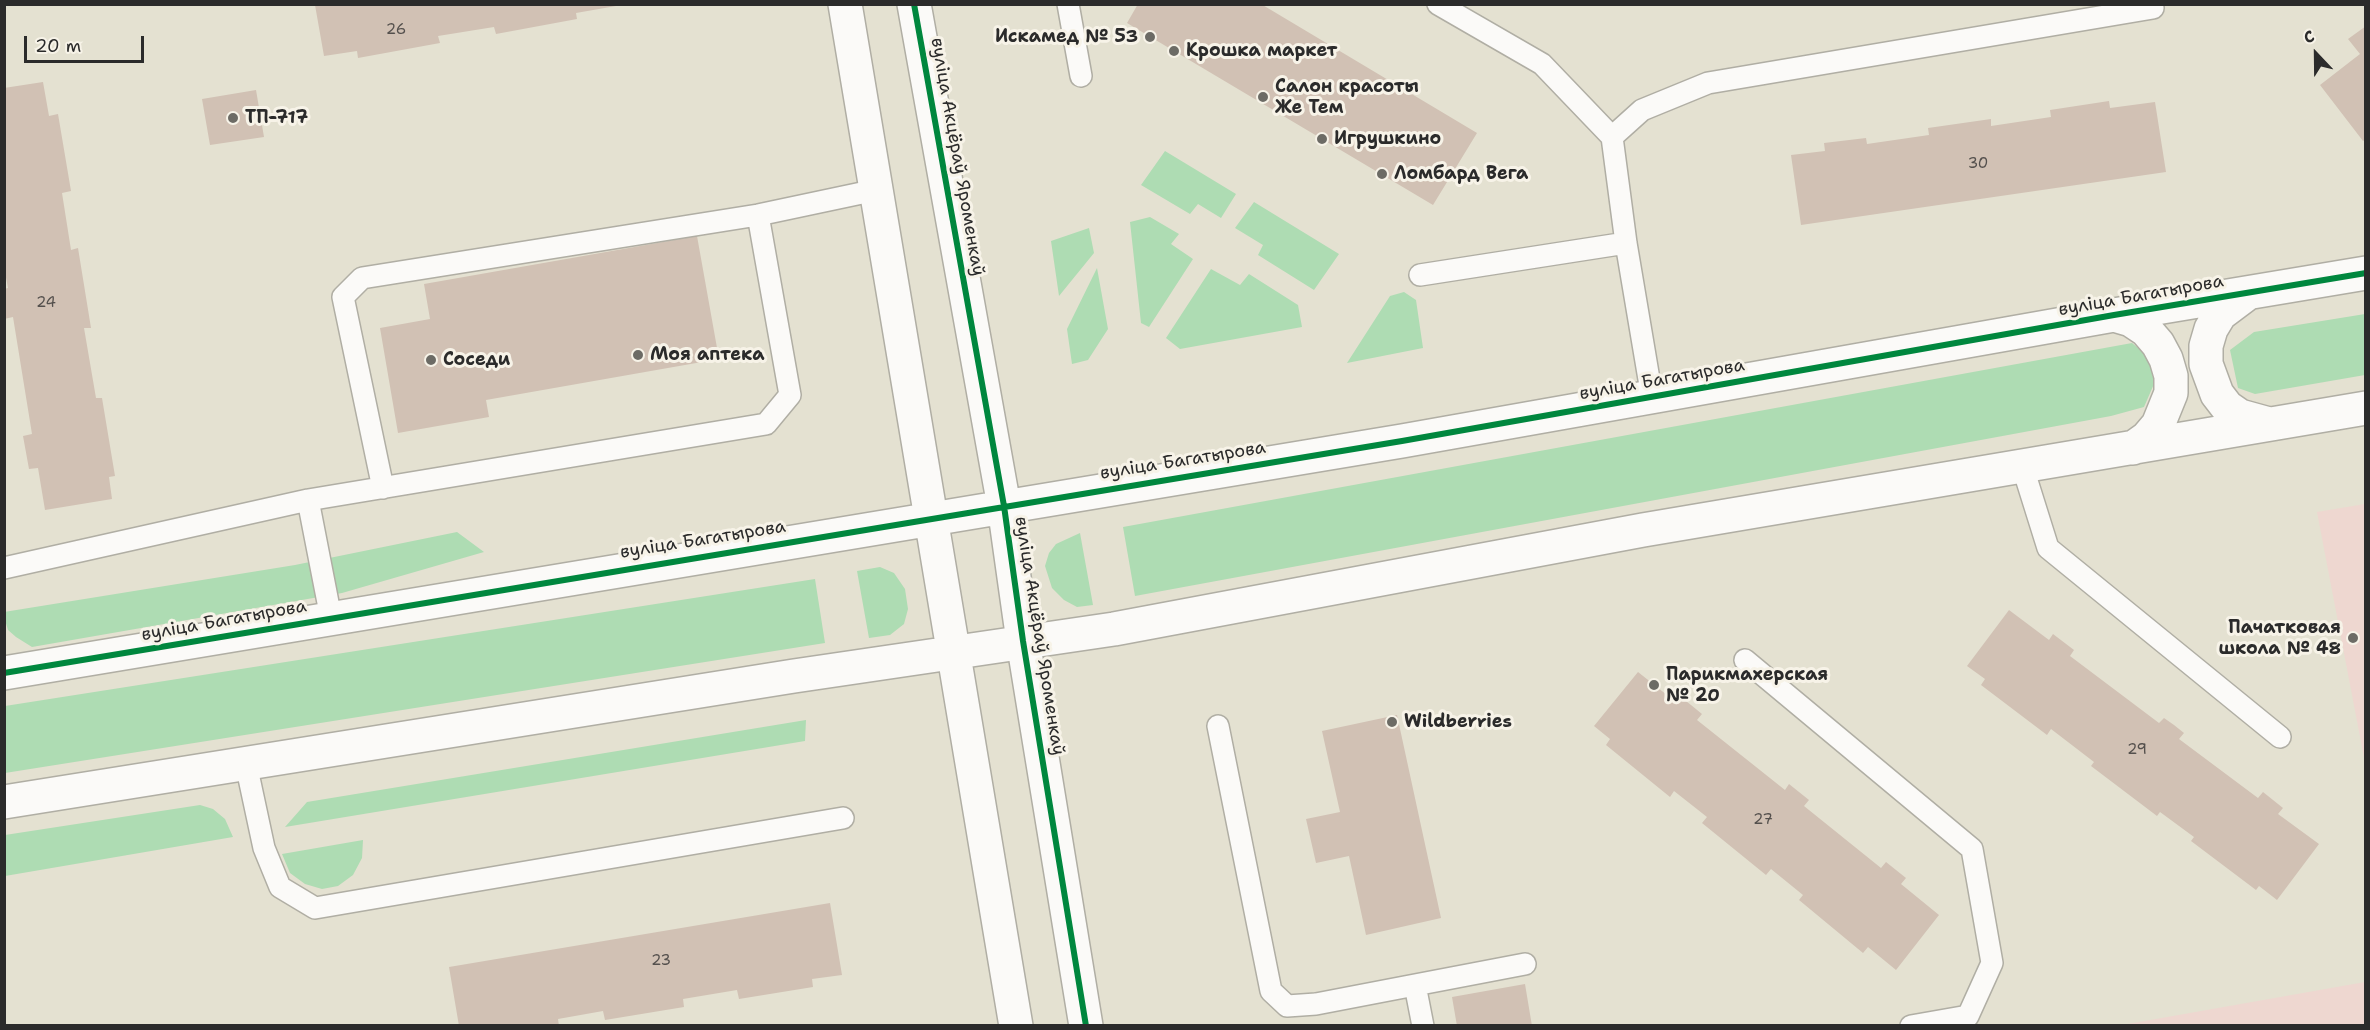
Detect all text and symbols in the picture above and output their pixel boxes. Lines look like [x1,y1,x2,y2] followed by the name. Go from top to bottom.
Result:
[386,21,406,39] house number: 26
[27,24,147,62] scale bar
[2286,24,2346,84] north arrow
[2301,25,2318,48] text: С
[995,26,1138,48] place label: Искамед № 53
[1143,30,1157,44] marker: Искамед № 53
[35,34,81,58] text: 20 m
[925,36,989,278] street label: вуліца Акцёраў Яроменкаў
[1186,40,1337,62] place label: Крошка маркет
[1167,44,1181,58] marker: Крошка маркет
[1275,76,1419,118] place label: Салон красоты Же Тем
[1256,90,1270,104] marker: Салон красоты Же Тем
[245,107,308,129] place label: ТП-717
[226,111,240,125] marker: ТП-717
[1334,128,1441,150] place label: Игрушкино
[1315,132,1329,146] marker: Игрушкино
[1968,155,1988,173] house number: 30
[1394,163,1528,185] place label: Ломбард Вега
[1375,167,1389,181] marker: Ломбард Вега
[2057,271,2225,321] street label: вуліца Багатырова
[36,294,56,312] house number: 24
[650,344,764,366] place label: Моя аптека
[631,348,645,362] marker: Моя аптека
[443,349,510,371] place label: Соседи
[424,353,438,367] marker: Соседи
[1578,355,1746,405] street label: вуліца Багатырова
[1099,437,1267,485] street label: вуліца Багатырова
[1009,515,1069,757] street label: вуліца Акцёраў Яроменкаў
[619,516,787,564] street label: вуліца Багатырова
[140,596,308,646] street label: вуліца Багатырова
[2218,617,2341,660] place label: Пачатковая школа № 48
[2346,631,2360,645] marker: Пачатковая школа № 48
[1666,664,1828,706] place label: Парикмахерская № 20
[1647,678,1661,692] marker: Парикмахерская № 20
[1404,711,1512,733] place label: Wildberries
[1385,715,1399,729] marker: Wildberries
[2127,741,2147,759] house number: 29
[1753,811,1773,829] house number: 27
[651,952,671,970] house number: 23

